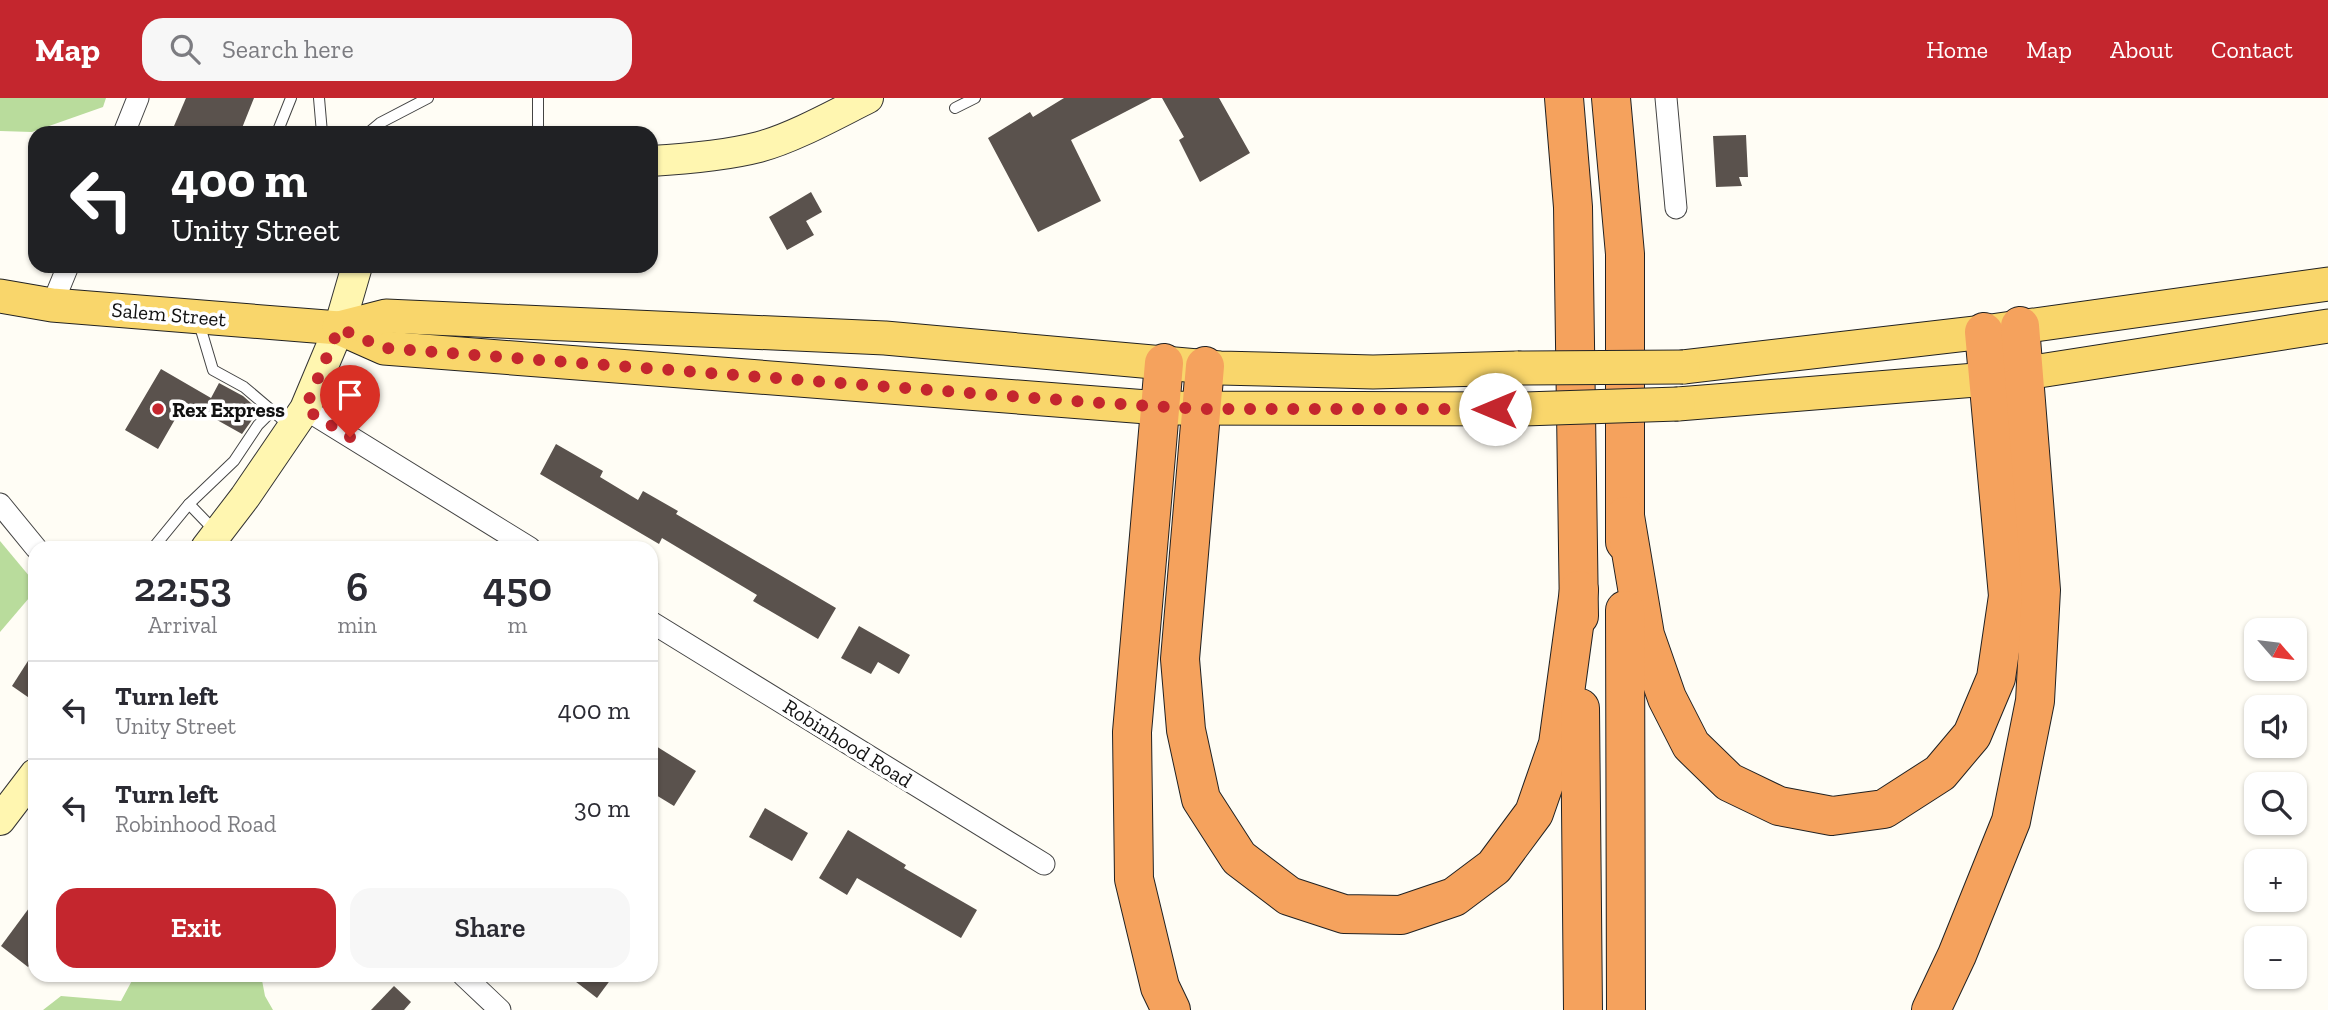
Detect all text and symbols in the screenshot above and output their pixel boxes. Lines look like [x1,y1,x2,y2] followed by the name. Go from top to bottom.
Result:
[142,18,632,81] search box
[35,30,100,69] text: Map
[166,30,204,68] icon: search
[222,33,354,65] text: Search here
[1926,35,1988,64] text: Home
[2026,35,2072,64] text: Map
[2110,35,2173,64] text: About
[2211,35,2293,64] text: Contact
[171,151,307,210] text: 400 m
[56,154,147,245] icon: left
[171,211,340,249] text: Unity Street
[111,297,228,331] street label: Salem Street
[320,365,380,437] pin
[1458,372,1532,446] position arrow
[331,376,369,414] icon: arrive
[172,397,285,422] place label: Rex Express
[150,401,166,417] marker: Rex Express
[134,561,232,612] text: 22:53
[346,561,368,612] text: 6
[483,561,552,612] text: 450
[148,611,217,639] text: Arrival
[338,611,377,639] text: min
[508,611,527,639] text: m
[2244,618,2306,681] north arrow
[2244,618,2307,989] map controls
[115,680,218,712] text: Turn left
[56,691,94,729] icon: left
[779,693,918,793] street label: Robinhood Road
[558,694,630,726] text: 400 m
[2244,695,2307,758] button: sound
[115,712,236,740] text: Unity Street
[2244,772,2307,835] button: search
[115,778,218,810] text: Turn left
[56,789,94,827] icon: left
[574,792,630,824] text: 30 m
[115,810,276,838] text: Robinhood Road
[2244,849,2307,912] button: +
[56,888,336,968] button: Exit
[350,888,630,968] button: Share
[2244,926,2307,989] button: −

